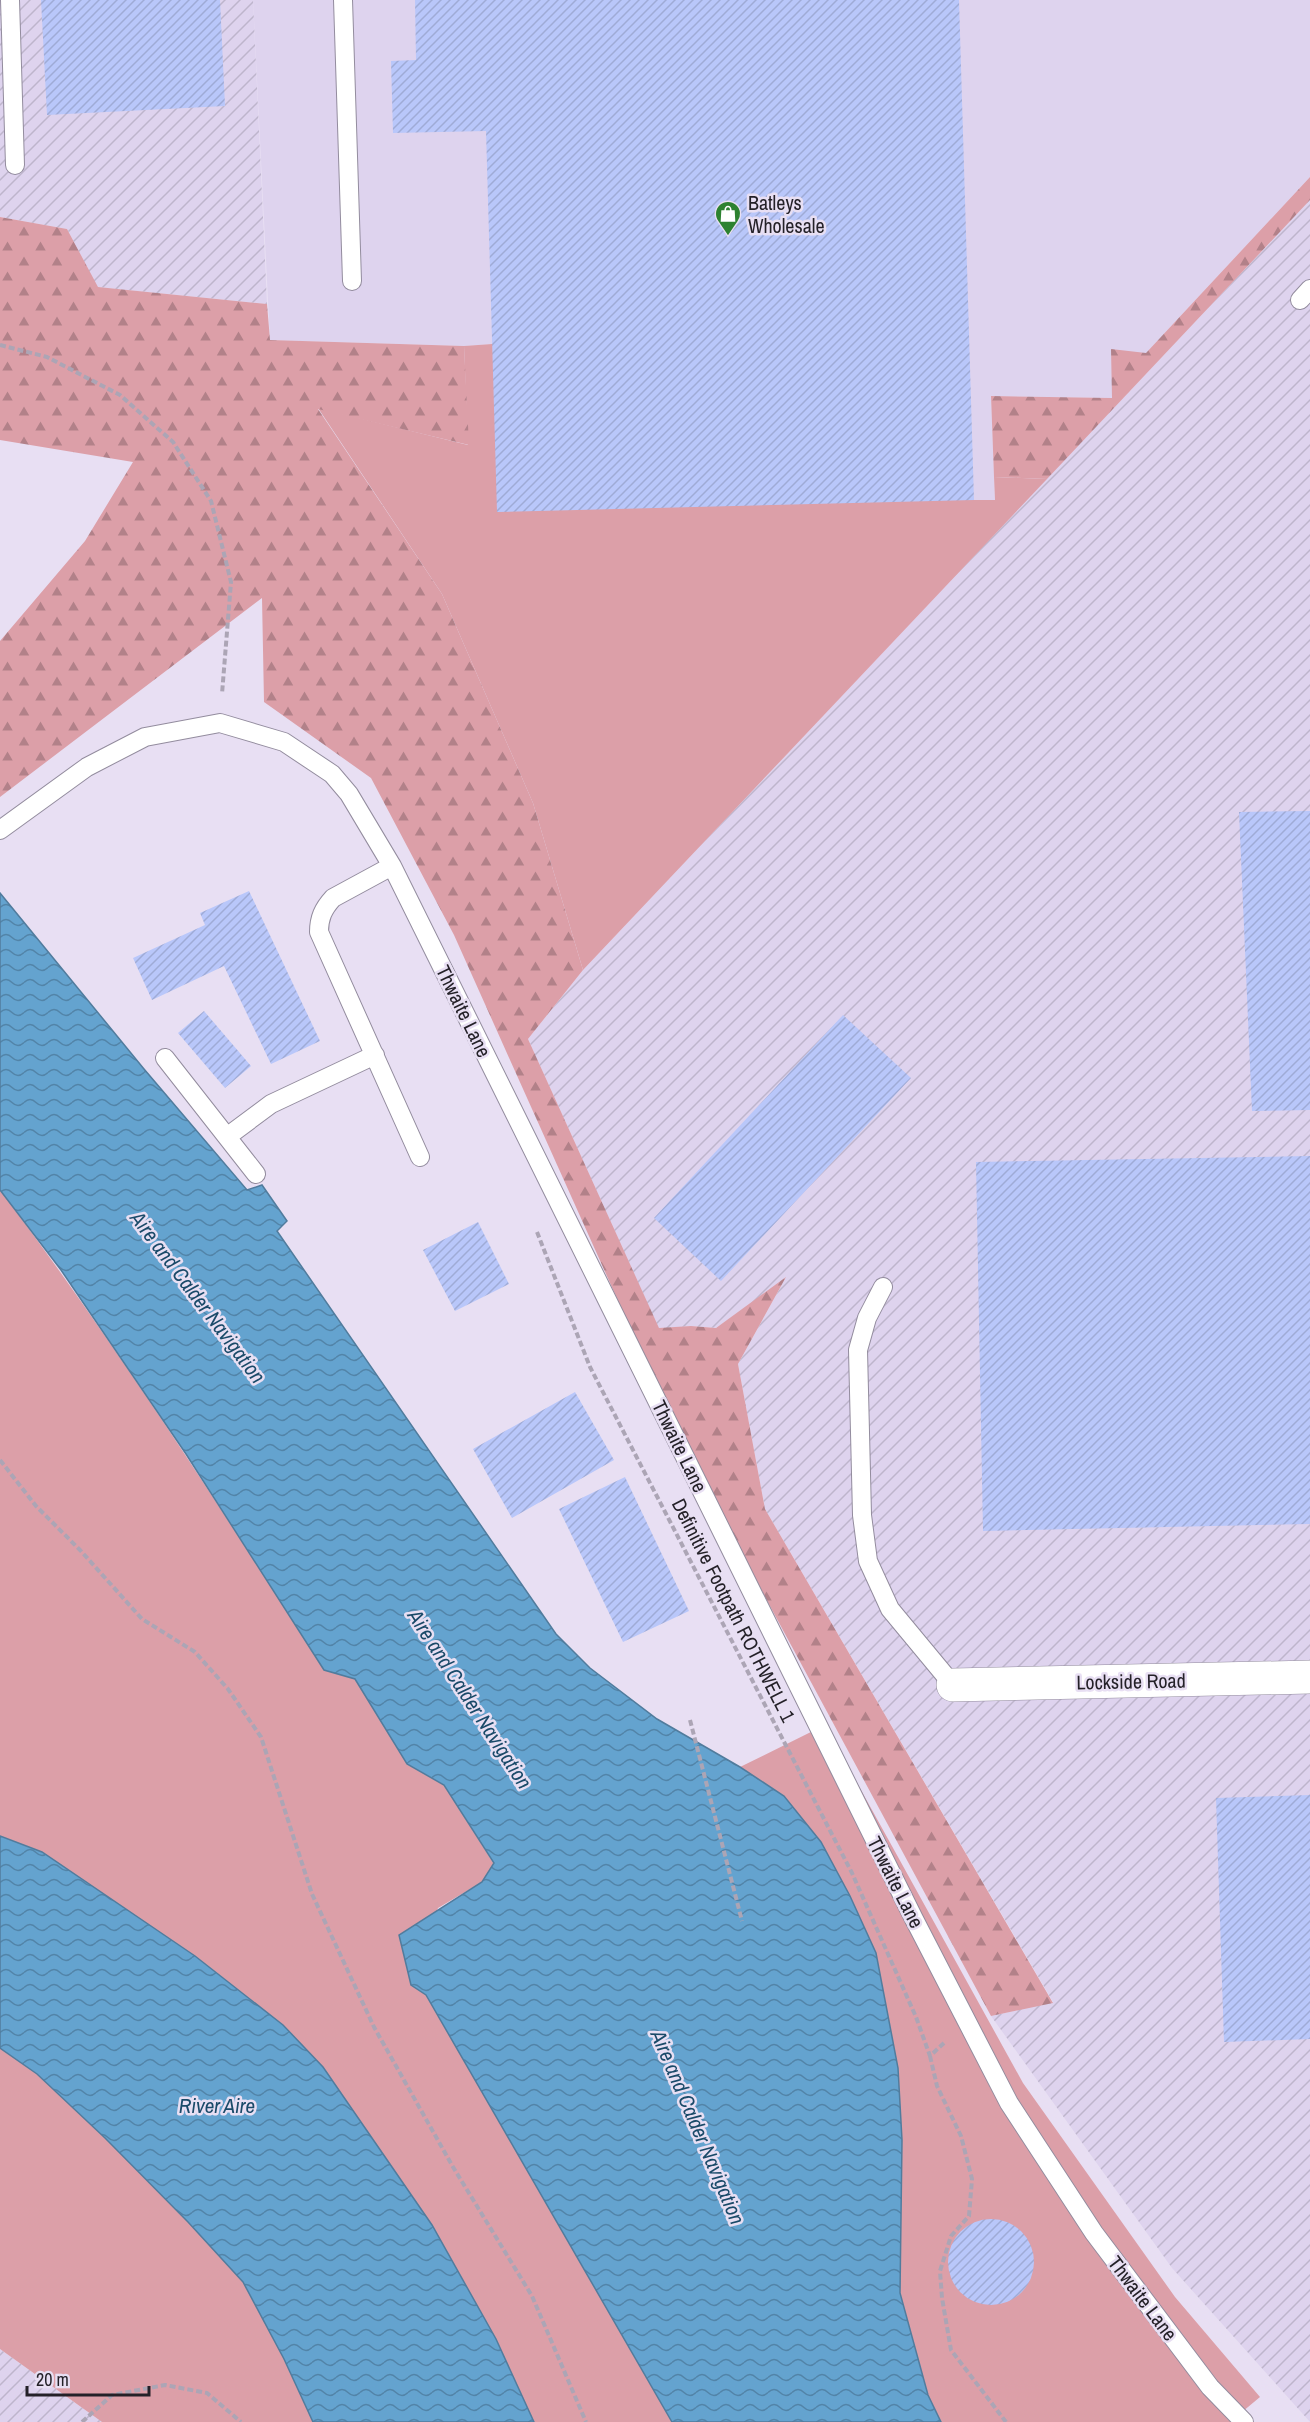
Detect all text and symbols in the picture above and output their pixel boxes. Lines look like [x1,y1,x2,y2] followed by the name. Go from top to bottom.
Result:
[748,189,825,239] place label: Batleys Wholesale
[713,199,743,237] shop icon: Batleys Wholesale
[430,960,498,1062] street label: Thwaite Lane
[123,1204,272,1389] water label: Aire and Calder Navigation
[646,1395,714,1497] street label: Thwaite Lane
[666,1494,802,1726] street label: Definitive Footpath ROTHWELL 1
[400,1603,539,1794] water label: Aire and Calder Navigation
[1076,1667,1186,1695] street label: Lockside Road
[861,1832,931,1932] street label: Thwaite Lane
[643,2024,752,2229] water label: Aire and Calder Navigation
[179,2091,255,2120] water label: River Aire
[1102,2250,1184,2346] street label: Thwaite Lane
[27,2359,148,2397] scale bar
[36,2367,69,2392] text: 20 m

